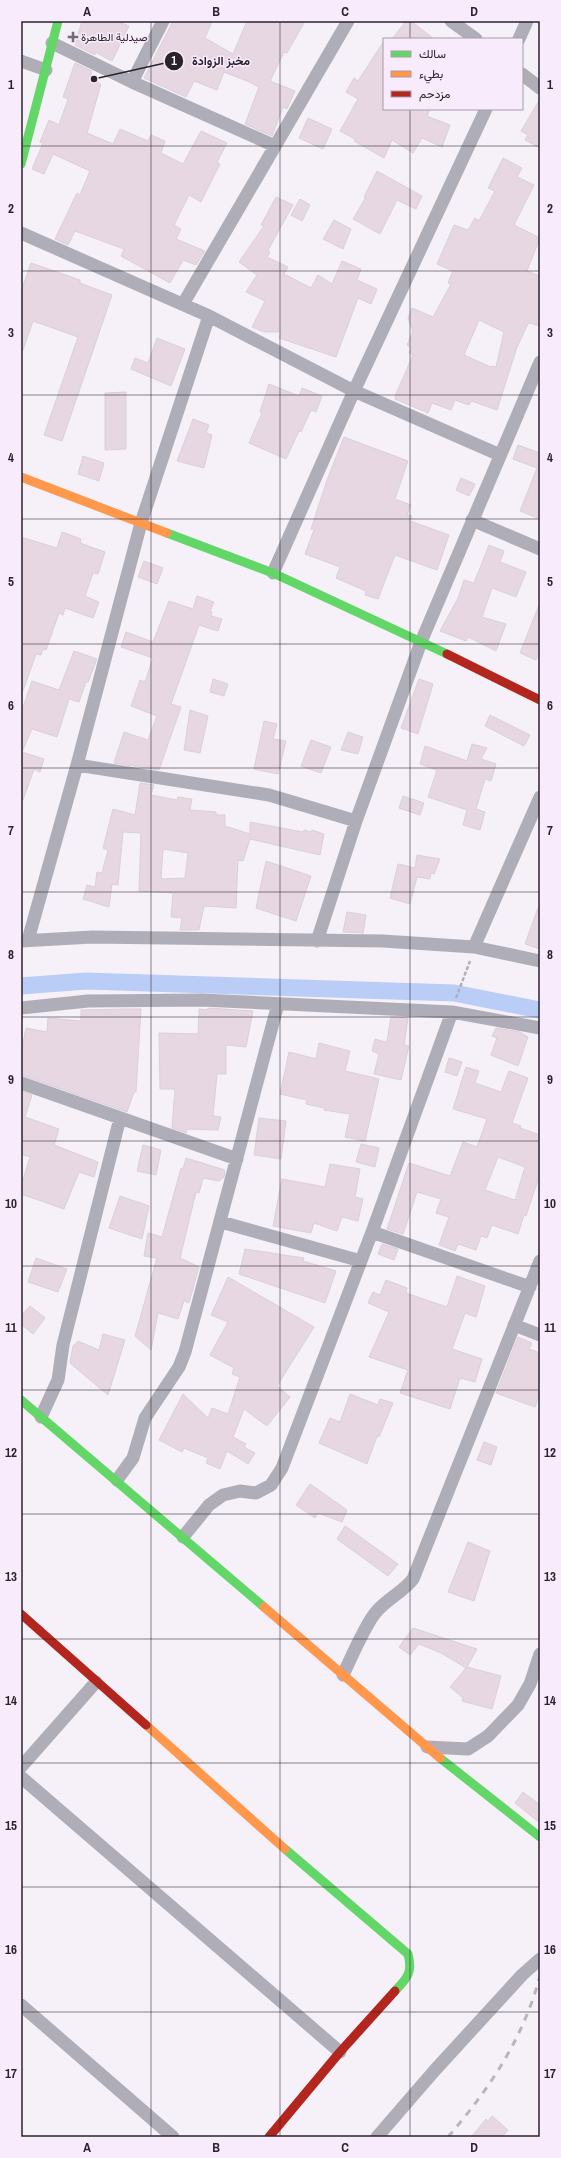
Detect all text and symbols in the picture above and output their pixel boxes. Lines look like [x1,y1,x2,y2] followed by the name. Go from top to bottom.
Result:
[83,3,91,20] text: A
[212,3,220,20] text: B
[341,3,349,20] text: C
[470,3,478,20] text: D
[81,30,148,44] place label: صيدلية الطاهرة
[68,32,78,42] marker: صيدلية الطاهرة
[383,38,523,110] legend
[419,46,446,62] text: سالك
[164,49,258,73] callout: مخبز الزوادة
[171,53,177,69] text: 1
[192,53,251,69] text: مخبز الزوادة
[419,66,443,84] text: بطيء
[8,76,14,93] text: 1
[547,76,553,93] text: 1
[419,86,450,102] text: مزدحم
[8,200,14,217] text: 2
[547,200,553,217] text: 2
[8,324,14,341] text: 3
[547,324,553,341] text: 3
[8,449,14,466] text: 4
[547,449,553,466] text: 4
[8,573,14,590] text: 5
[547,573,553,590] text: 5
[8,697,14,714] text: 6
[547,697,553,714] text: 6
[8,822,14,839] text: 7
[547,822,553,839] text: 7
[8,946,14,963] text: 8
[547,946,553,963] text: 8
[8,1071,14,1088] text: 9
[547,1071,553,1088] text: 9
[5,1195,17,1212] text: 10
[544,1195,556,1212] text: 10
[5,1319,17,1336] text: 11
[544,1319,556,1336] text: 11
[5,1444,17,1461] text: 12
[544,1444,556,1461] text: 12
[5,1568,17,1585] text: 13
[544,1568,556,1585] text: 13
[5,1692,17,1709] text: 14
[544,1692,556,1709] text: 14
[5,1817,17,1834] text: 15
[544,1817,556,1834] text: 15
[5,1941,17,1958] text: 16
[544,1941,556,1958] text: 16
[5,2065,17,2082] text: 17
[544,2065,556,2082] text: 17
[83,2139,91,2156] text: A
[212,2139,220,2156] text: B
[341,2139,349,2156] text: C
[470,2139,478,2156] text: D

